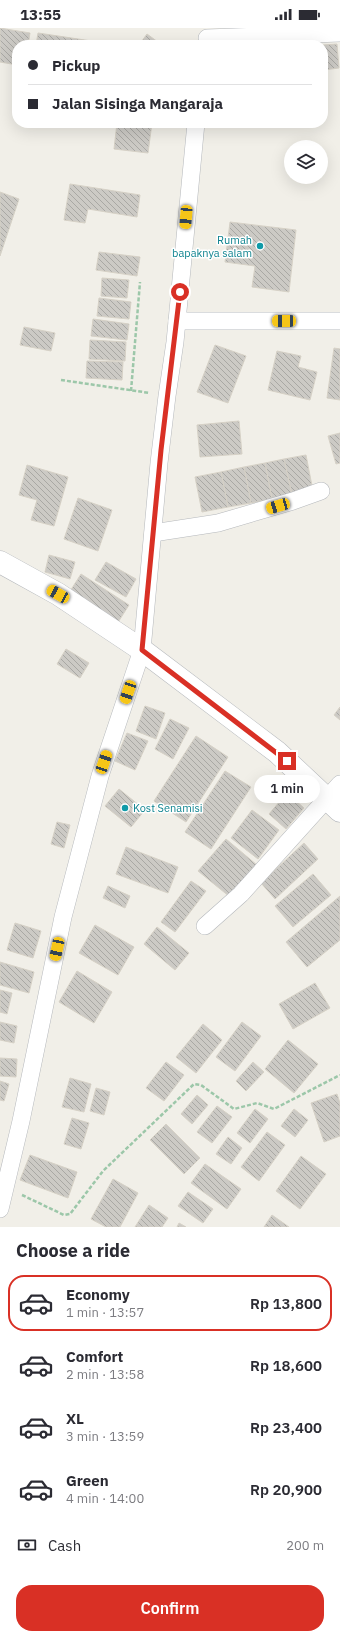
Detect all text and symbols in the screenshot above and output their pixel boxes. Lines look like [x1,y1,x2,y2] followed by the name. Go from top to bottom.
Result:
[20,5,61,24] text: 13:55
[52,56,100,75] text: Pickup
[52,94,223,113] text: Jalan Sisinga Mangaraja
[284,140,328,184] map controls
[284,140,328,184] button: layers
[179,205,193,229] car
[172,233,252,260] place label: Rumah bapaknya salam
[255,241,265,251] marker: Rumah bapaknya salam
[171,283,189,301] route start
[272,315,296,327] car
[265,497,291,515] car
[45,583,71,605] car
[118,679,138,705] car
[94,749,114,775] car
[278,752,296,770] route end
[254,775,320,803] callout: 1 min
[270,780,304,797] text: 1 min
[133,801,203,815] place label: Kost Senamisi
[120,803,130,813] marker: Kost Senamisi
[49,936,65,962] car
[16,1239,130,1262] text: Choose a ride
[18,1285,54,1321] icon: car
[66,1285,130,1304] text: Economy
[250,1294,322,1313] text: Rp 13,800
[66,1304,144,1321] text: 1 min · 13:57
[18,1347,54,1383] icon: car
[66,1347,123,1366] text: Comfort
[250,1356,322,1375] text: Rp 18,600
[66,1366,144,1383] text: 2 min · 13:58
[18,1409,54,1445] icon: car
[66,1409,84,1428] text: XL
[250,1418,322,1437] text: Rp 23,400
[66,1428,144,1445] text: 3 min · 13:59
[18,1471,54,1507] icon: car
[66,1471,109,1490] text: Green
[250,1480,322,1499] text: Rp 20,900
[66,1490,144,1507] text: 4 min · 14:00
[16,1534,38,1556] icon: cash
[48,1536,81,1555] text: Cash
[286,1537,324,1554] text: 200 m
[16,1585,324,1631] button: Confirm

